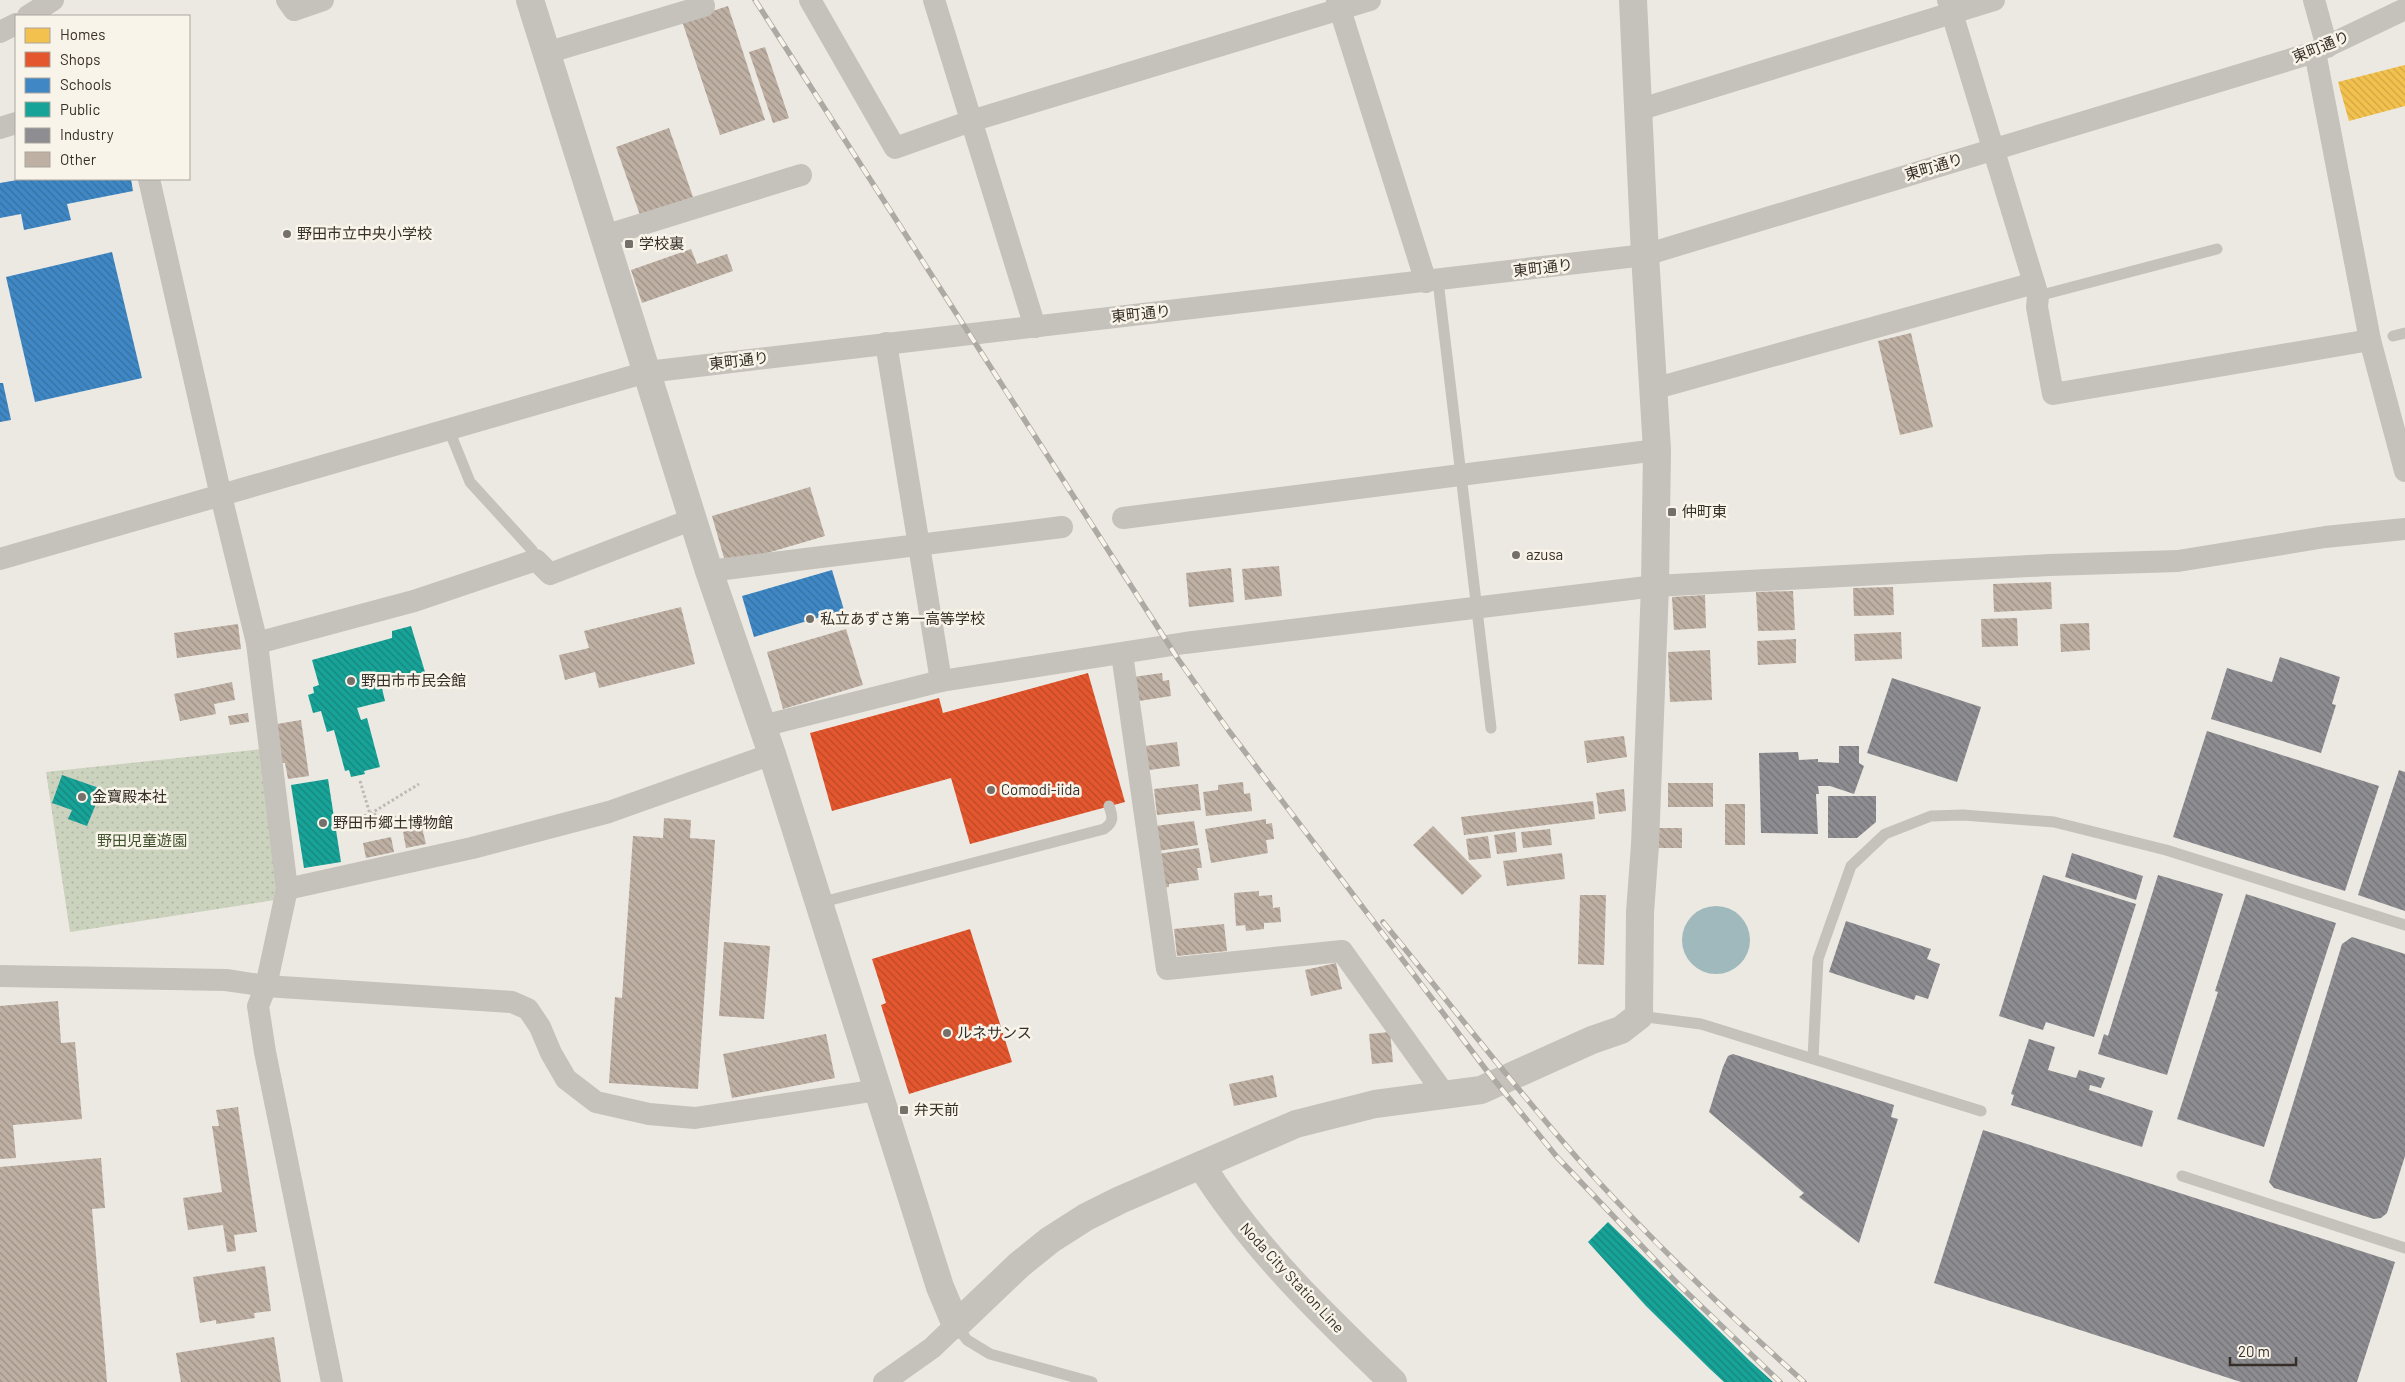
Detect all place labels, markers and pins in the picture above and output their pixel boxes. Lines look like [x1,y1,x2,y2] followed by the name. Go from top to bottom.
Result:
[297,224,432,242] place label: 野田市立中央小学校
[281,228,293,240] marker: 野田市立中央小学校
[639,234,684,252] place label: 学校裏
[623,238,635,250] marker: 学校裏
[1682,502,1727,520] place label: 仲町東
[1666,506,1678,518] marker: 仲町東
[1526,545,1563,563] place label: azusa
[1510,549,1522,561] marker: azusa
[820,609,985,627] place label: 私立あずさ第一高等学校
[804,613,816,625] marker: 私立あずさ第一高等学校
[361,671,466,689] place label: 野田市市民会館
[345,675,357,687] marker: 野田市市民会館
[1001,780,1080,798] place label: Comodi-iida
[985,784,997,796] marker: Comodi-iida
[92,787,167,805] place label: 金寶殿本社
[76,791,88,803] marker: 金寶殿本社
[333,813,453,831] place label: 野田市郷土博物館
[317,817,329,829] marker: 野田市郷土博物館
[957,1023,1032,1041] place label: ルネサンス
[941,1027,953,1039] marker: ルネサンス
[914,1100,959,1118] place label: 弁天前
[898,1104,910,1116] marker: 弁天前

